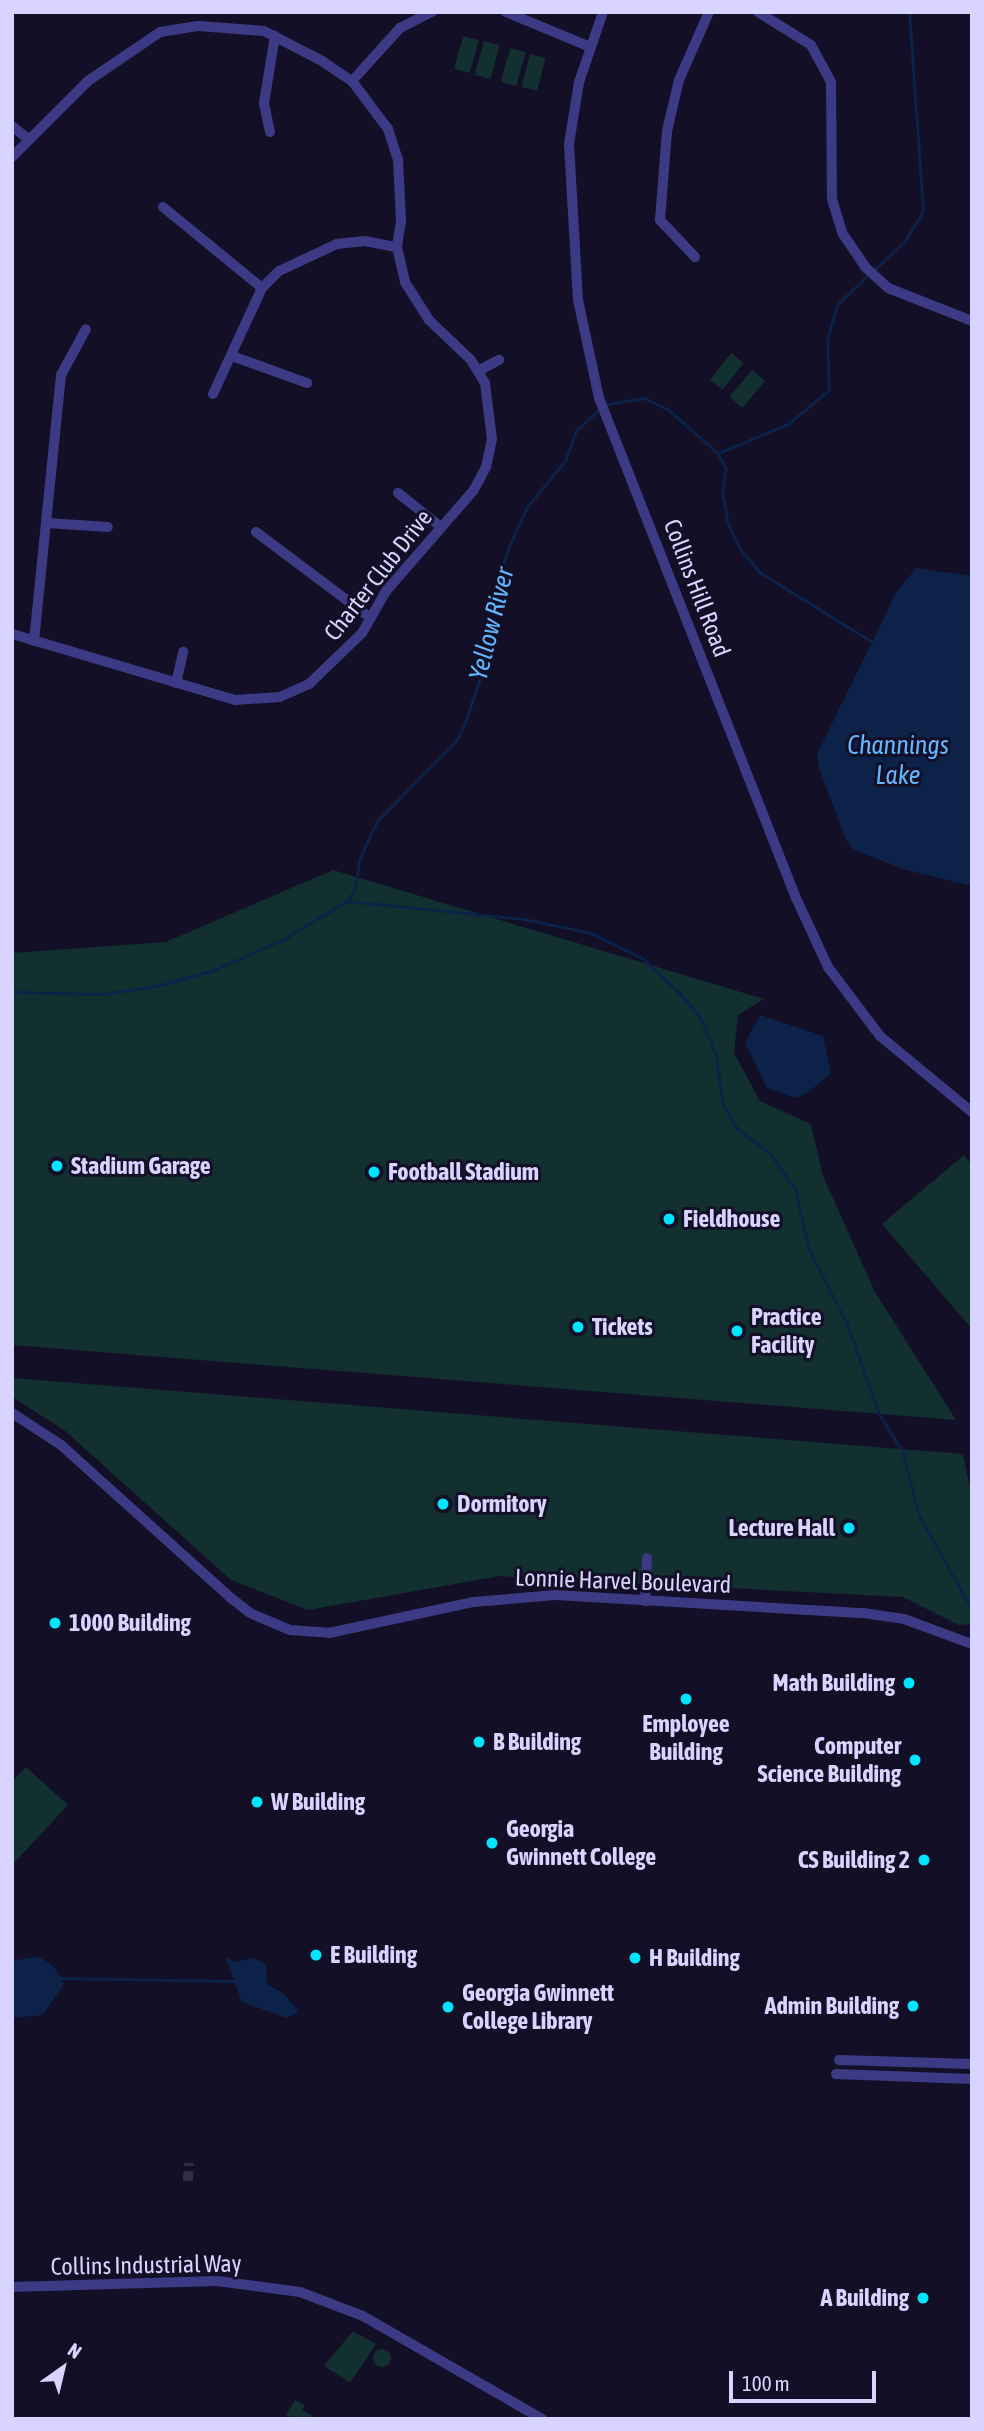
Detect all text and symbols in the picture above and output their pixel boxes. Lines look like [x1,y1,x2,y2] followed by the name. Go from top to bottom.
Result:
[318,504,438,646] street label: Charter Club Drive
[658,515,736,661] street label: Collins Hill Road
[463,564,521,684] water label: Yellow River
[847,730,949,792] water label: Channings Lake
[71,1152,211,1180] place label: Stadium Garage
[49,1158,65,1174] marker: Stadium Garage
[388,1158,539,1186] place label: Football Stadium
[366,1164,382,1180] marker: Football Stadium
[683,1205,780,1233] place label: Fieldhouse
[661,1211,677,1227] marker: Fieldhouse
[751,1303,822,1359] place label: Practice Facility
[592,1313,653,1341] place label: Tickets
[570,1319,586,1335] marker: Tickets
[729,1323,745,1339] marker: Practice Facility
[457,1490,547,1518] place label: Dormitory
[435,1496,451,1512] marker: Dormitory
[728,1514,835,1542] place label: Lecture Hall
[841,1520,857,1536] marker: Lecture Hall
[514,1563,732,1599] street label: Lonnie Harvel Boulevard
[69,1609,191,1637] place label: 1000 Building
[47,1615,63,1631] marker: 1000 Building
[772,1669,895,1697] place label: Math Building
[901,1675,917,1691] marker: Math Building
[678,1691,694,1707] marker: Employee Building
[642,1710,730,1766] place label: Employee Building
[493,1728,581,1756] place label: B Building
[757,1732,901,1788] place label: Computer Science Building
[471,1734,487,1750] marker: B Building
[907,1752,923,1768] marker: Computer Science Building
[271,1788,365,1816] place label: W Building
[249,1794,265,1810] marker: W Building
[506,1815,656,1871] place label: Georgia Gwinnett College
[484,1835,500,1851] marker: Georgia Gwinnett College
[798,1846,910,1874] place label: CS Building 2
[916,1852,932,1868] marker: CS Building 2
[330,1941,417,1969] place label: E Building
[649,1944,740,1972] place label: H Building
[308,1947,324,1963] marker: E Building
[627,1950,643,1966] marker: H Building
[462,1979,614,2035] place label: Georgia Gwinnett College Library
[765,1992,899,2020] place label: Admin Building
[905,1998,921,2014] marker: Admin Building
[440,1999,456,2015] marker: Georgia Gwinnett College Library
[50,2249,242,2281] street label: Collins Industrial Way
[820,2284,909,2312] place label: A Building
[915,2290,931,2306] marker: A Building
[28,2333,98,2403] north arrow
[64,2338,86,2363] text: N
[732,2358,879,2402] scale bar
[742,2371,790,2395] text: 100 m

